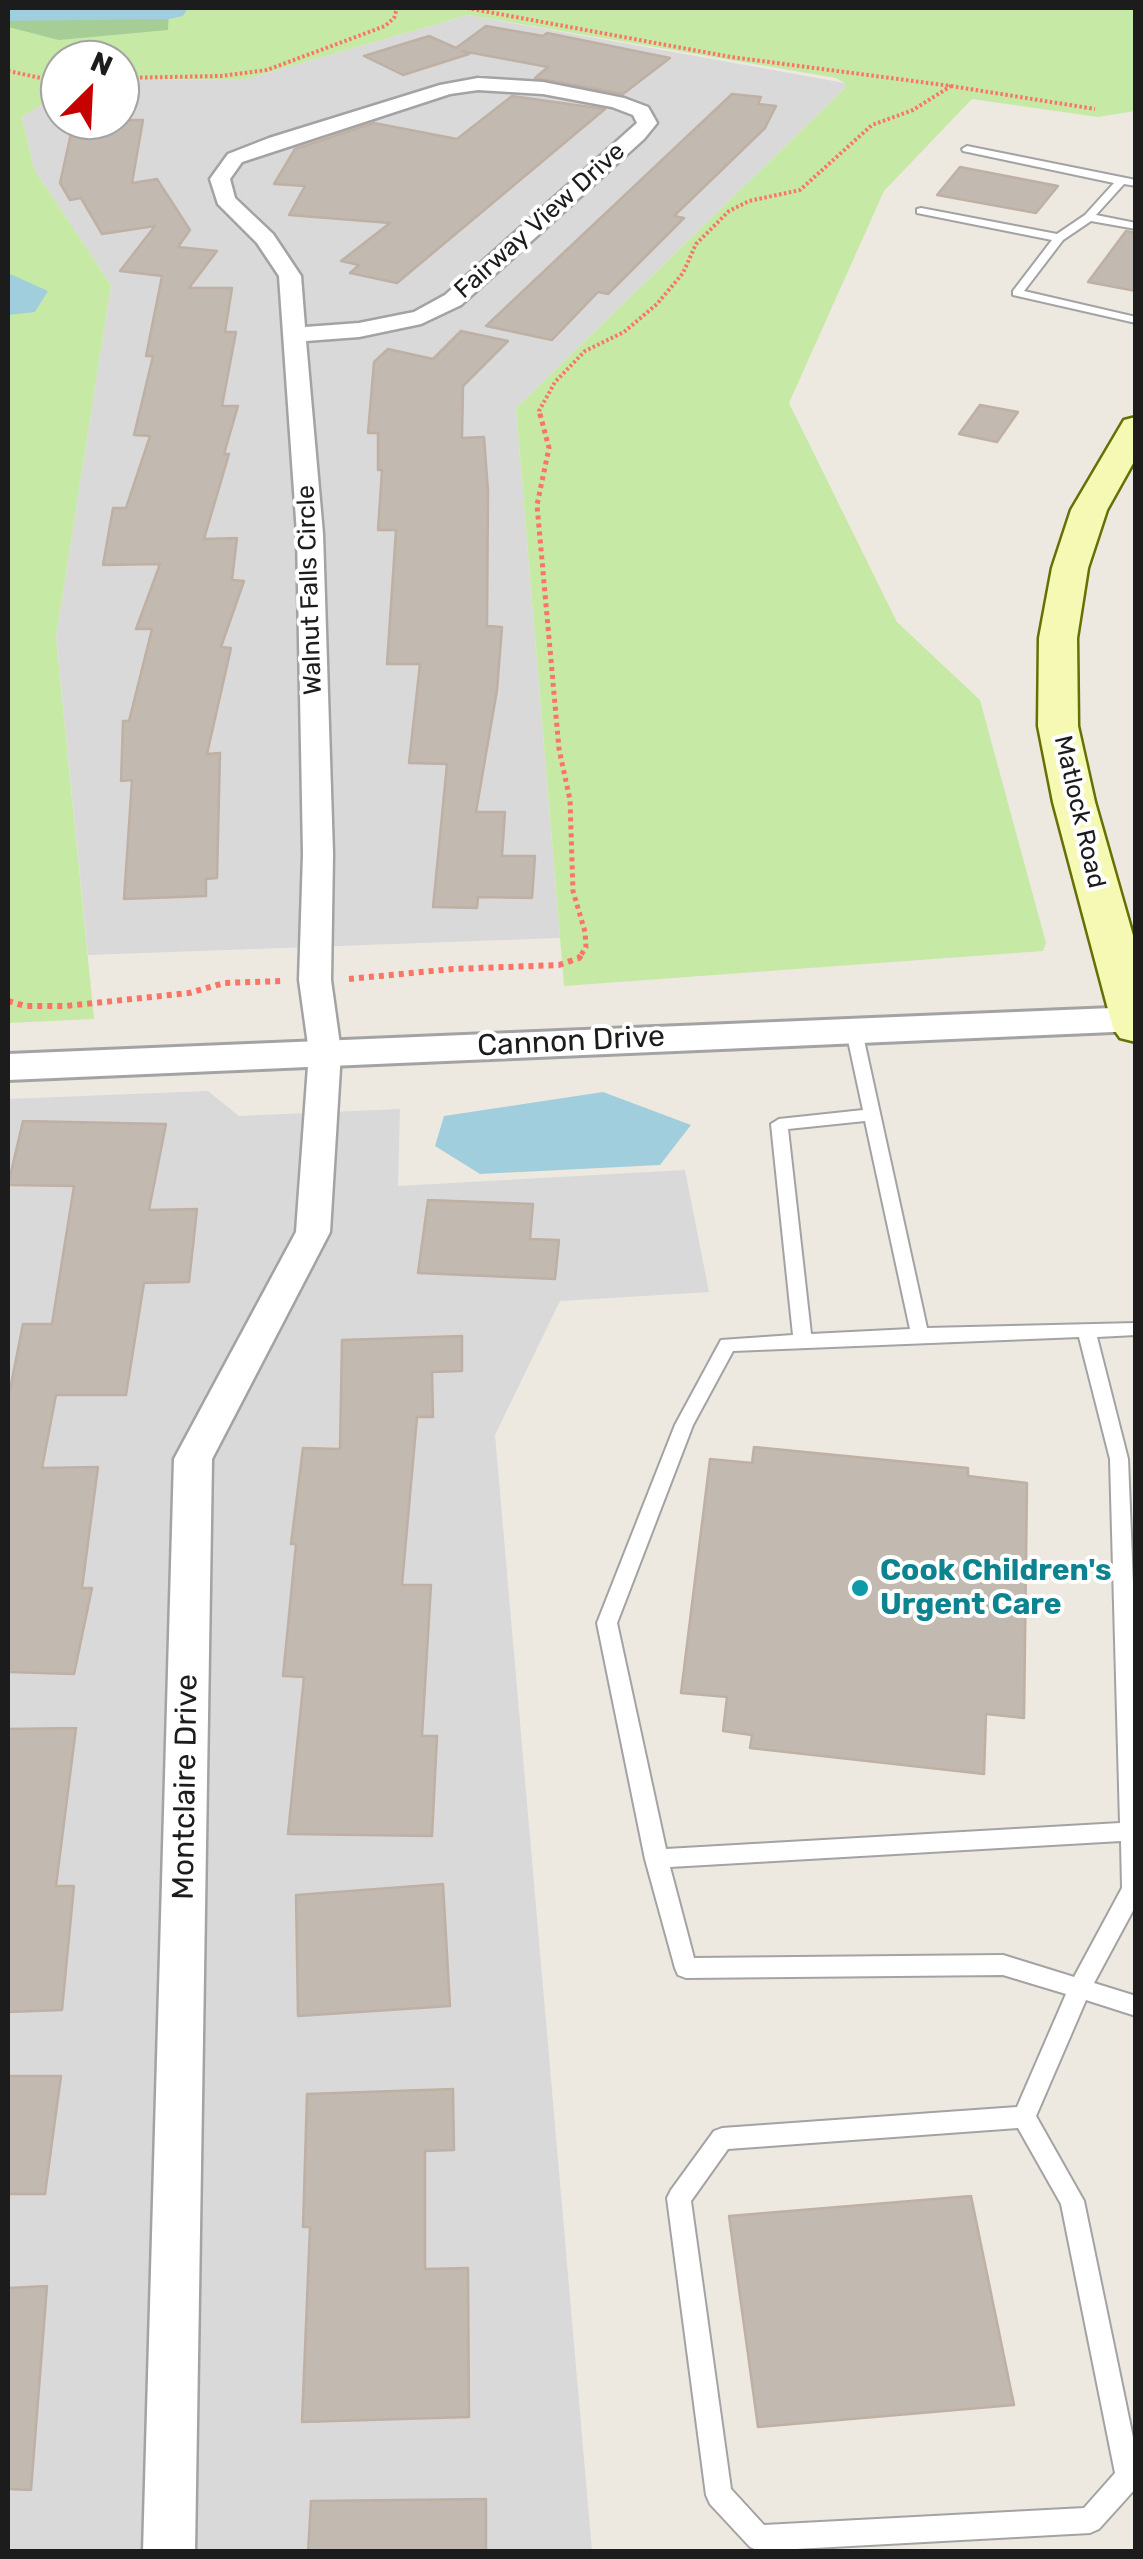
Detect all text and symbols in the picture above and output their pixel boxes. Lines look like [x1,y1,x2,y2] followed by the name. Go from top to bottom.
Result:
[40,40,140,140] north arrow
[86,45,117,83] text: N
[449,137,631,305] street label: Fairway View Drive
[291,485,329,695] street label: Walnut Falls Circle
[1047,733,1111,891] street label: Matlock Road
[476,1019,666,1065] street label: Cannon Drive
[880,1553,1112,1624] place label: Cook Children's Urgent Care
[849,1577,871,1599] marker: Cook Children's Urgent Care
[166,1674,206,1900] street label: Montclaire Drive

